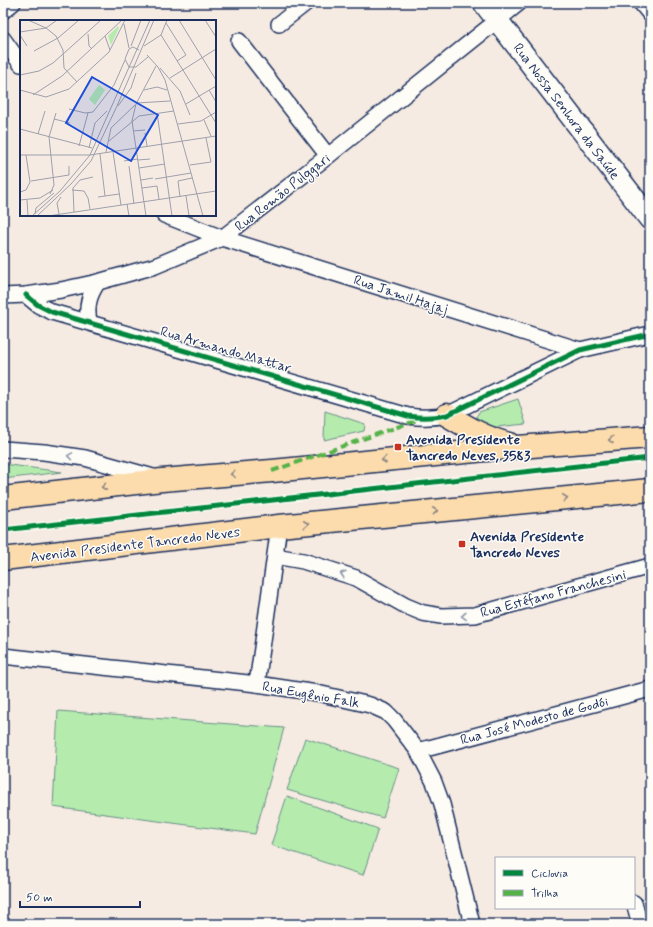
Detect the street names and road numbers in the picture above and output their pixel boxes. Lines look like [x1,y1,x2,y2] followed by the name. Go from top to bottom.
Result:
[509,40,624,184] street label: Rua Nossa Senhora da Saúde
[231,150,335,236] street label: Rua Romão Pulggari
[351,271,450,319] street label: Rua Jamil Hajaj
[158,323,294,377] street label: Rua Armando Mattar
[29,523,241,567] street label: Avenida Presidente Tancredo Neves
[478,566,628,622] street label: Rua Estéfano Franchesini
[261,678,361,712] street label: Rua Eugênio Falk
[458,693,610,749] street label: Rua José Modesto de Godói

